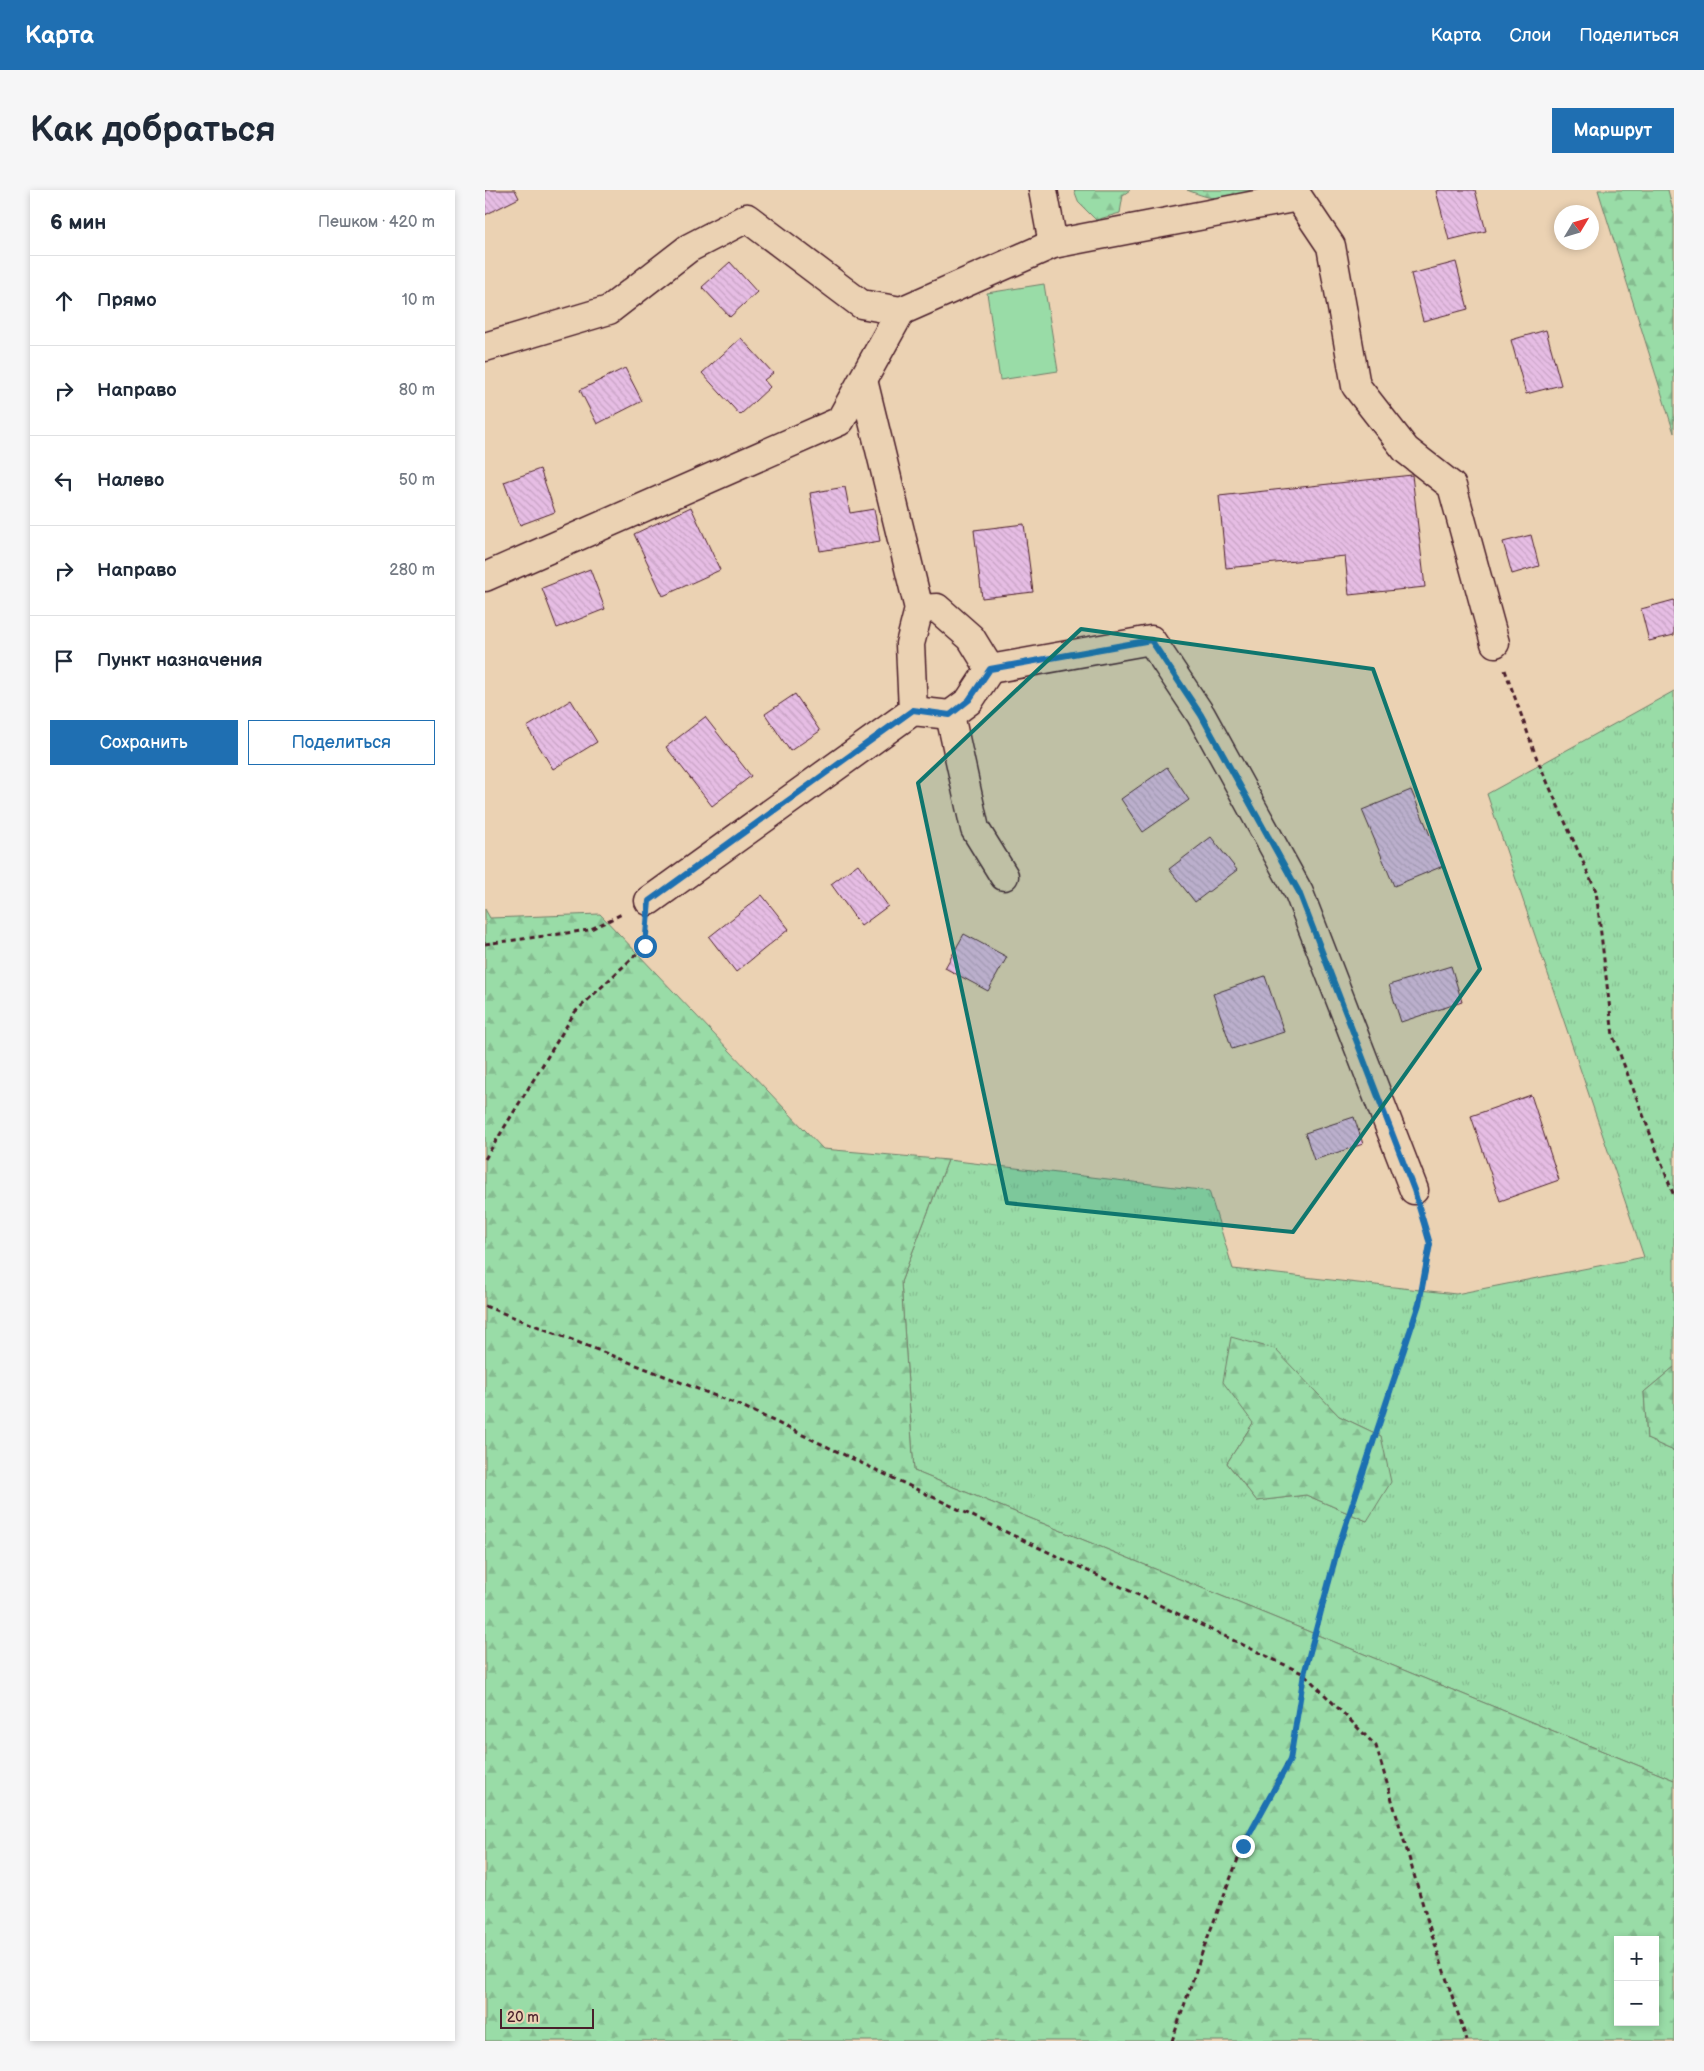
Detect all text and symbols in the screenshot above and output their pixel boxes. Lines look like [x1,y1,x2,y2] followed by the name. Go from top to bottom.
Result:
[25,21,94,50] text: Карта
[1431,25,1481,46] text: Карта
[1509,25,1551,46] text: Слои
[1579,25,1679,46] text: Поделиться
[1552,108,1674,153] button: Маршрут
[30,109,276,152] text: Как добраться
[1554,205,1599,250] north arrow
[50,210,106,235] text: 6 мин
[318,213,435,232] text: Пешком · 420 m
[50,287,78,315] icon: ahead
[97,289,157,312] text: Прямо
[402,291,435,310] text: 10 m
[50,377,78,405] icon: right
[97,379,177,402] text: Направо
[399,381,435,400] text: 80 m
[50,467,78,495] icon: left
[97,469,164,492] text: Налево
[399,471,435,490] text: 50 m
[50,557,78,585] icon: right
[97,559,177,582] text: Направо
[389,561,435,580] text: 280 m
[50,647,78,675] icon: arrive
[97,649,262,672] text: Пункт назначения
[50,720,238,765] button: Сохранить
[248,720,435,765] button: Поделиться
[634,935,657,958] route start
[1232,1835,1255,1858] route end
[1614,1936,1659,2026] map controls
[1614,1936,1659,1981] button: +
[1614,1981,1659,2026] button: −
[500,2006,594,2029] scale bar
[507,2009,539,2026] text: 20 m

